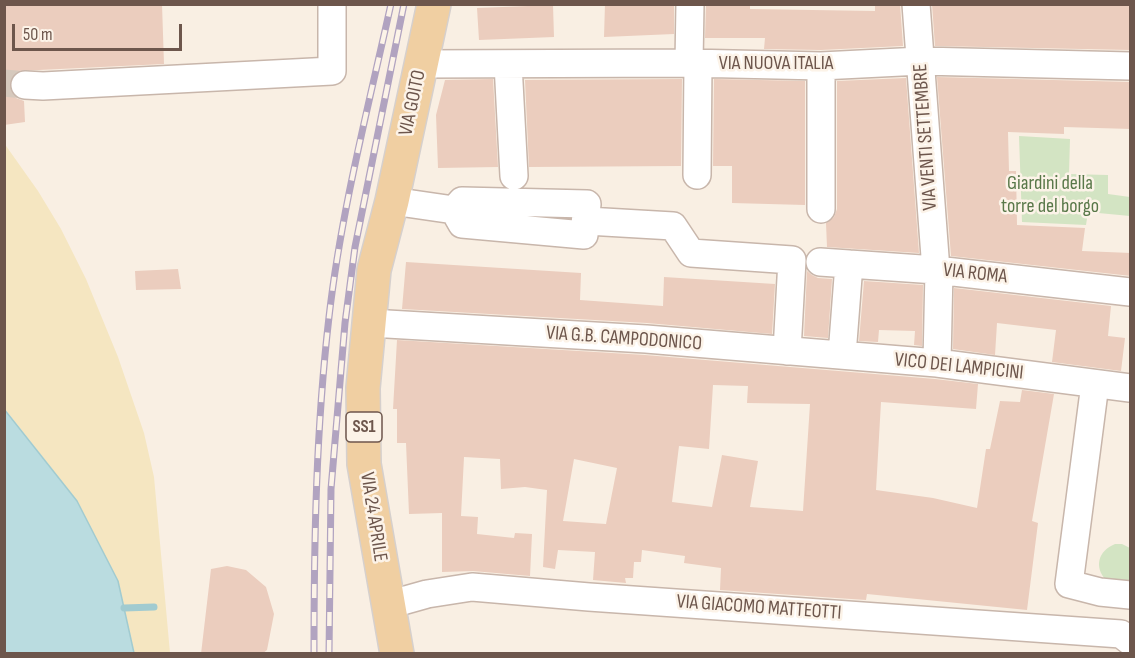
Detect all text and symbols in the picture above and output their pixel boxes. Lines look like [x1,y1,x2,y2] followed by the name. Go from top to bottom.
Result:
[15,12,184,50] scale bar
[23,24,53,45] text: 50 m
[719,52,833,76] street label: VIA NUOVA ITALIA
[909,63,943,211] street label: VIA VENTI SETTEMBRE
[394,68,432,138] street label: VIA GOITO
[1001,172,1099,219] park label: Giardini della torre del borgo
[942,259,1008,289] street label: VIA ROMA
[545,322,703,356] street label: VIA G.B. CAMPODONICO
[893,348,1025,386] street label: VICO DEI LAMPICINI
[346,412,382,442] road number: SS1
[354,470,392,564] street label: VIA 24 APRILE
[676,590,842,626] street label: VIA GIACOMO MATTEOTTI

